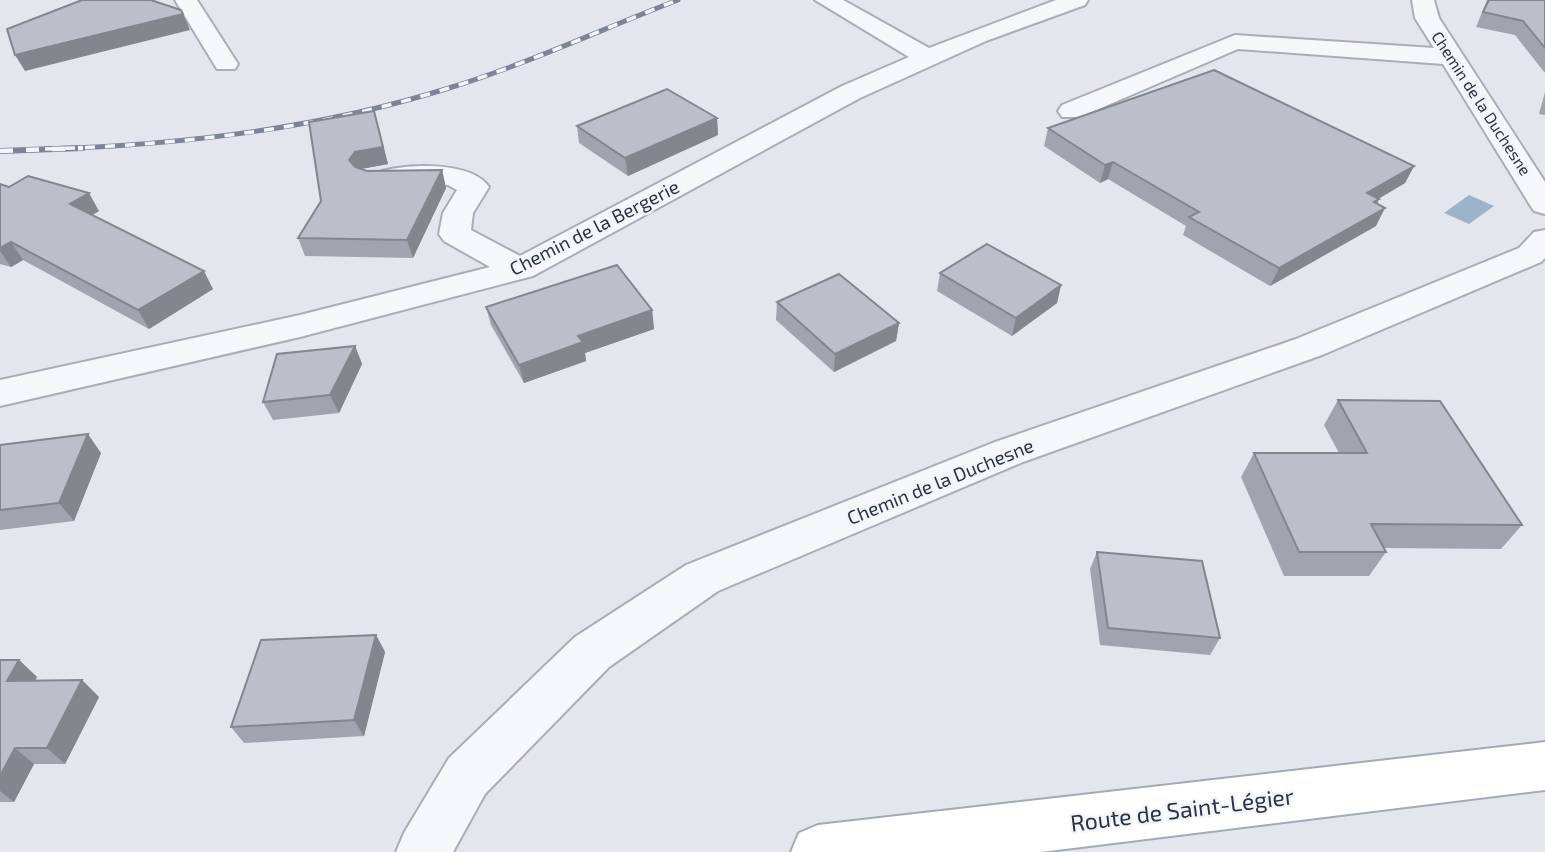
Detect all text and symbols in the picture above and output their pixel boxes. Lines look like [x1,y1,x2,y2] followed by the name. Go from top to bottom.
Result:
[1428,27,1536,179] street label: Chemin de la Duchesne
[505,174,683,280] street label: Chemin de la Bergerie
[843,433,1037,529] street label: Chemin de la Duchesne
[1069,781,1295,837] street label: Route de Saint-Légier

